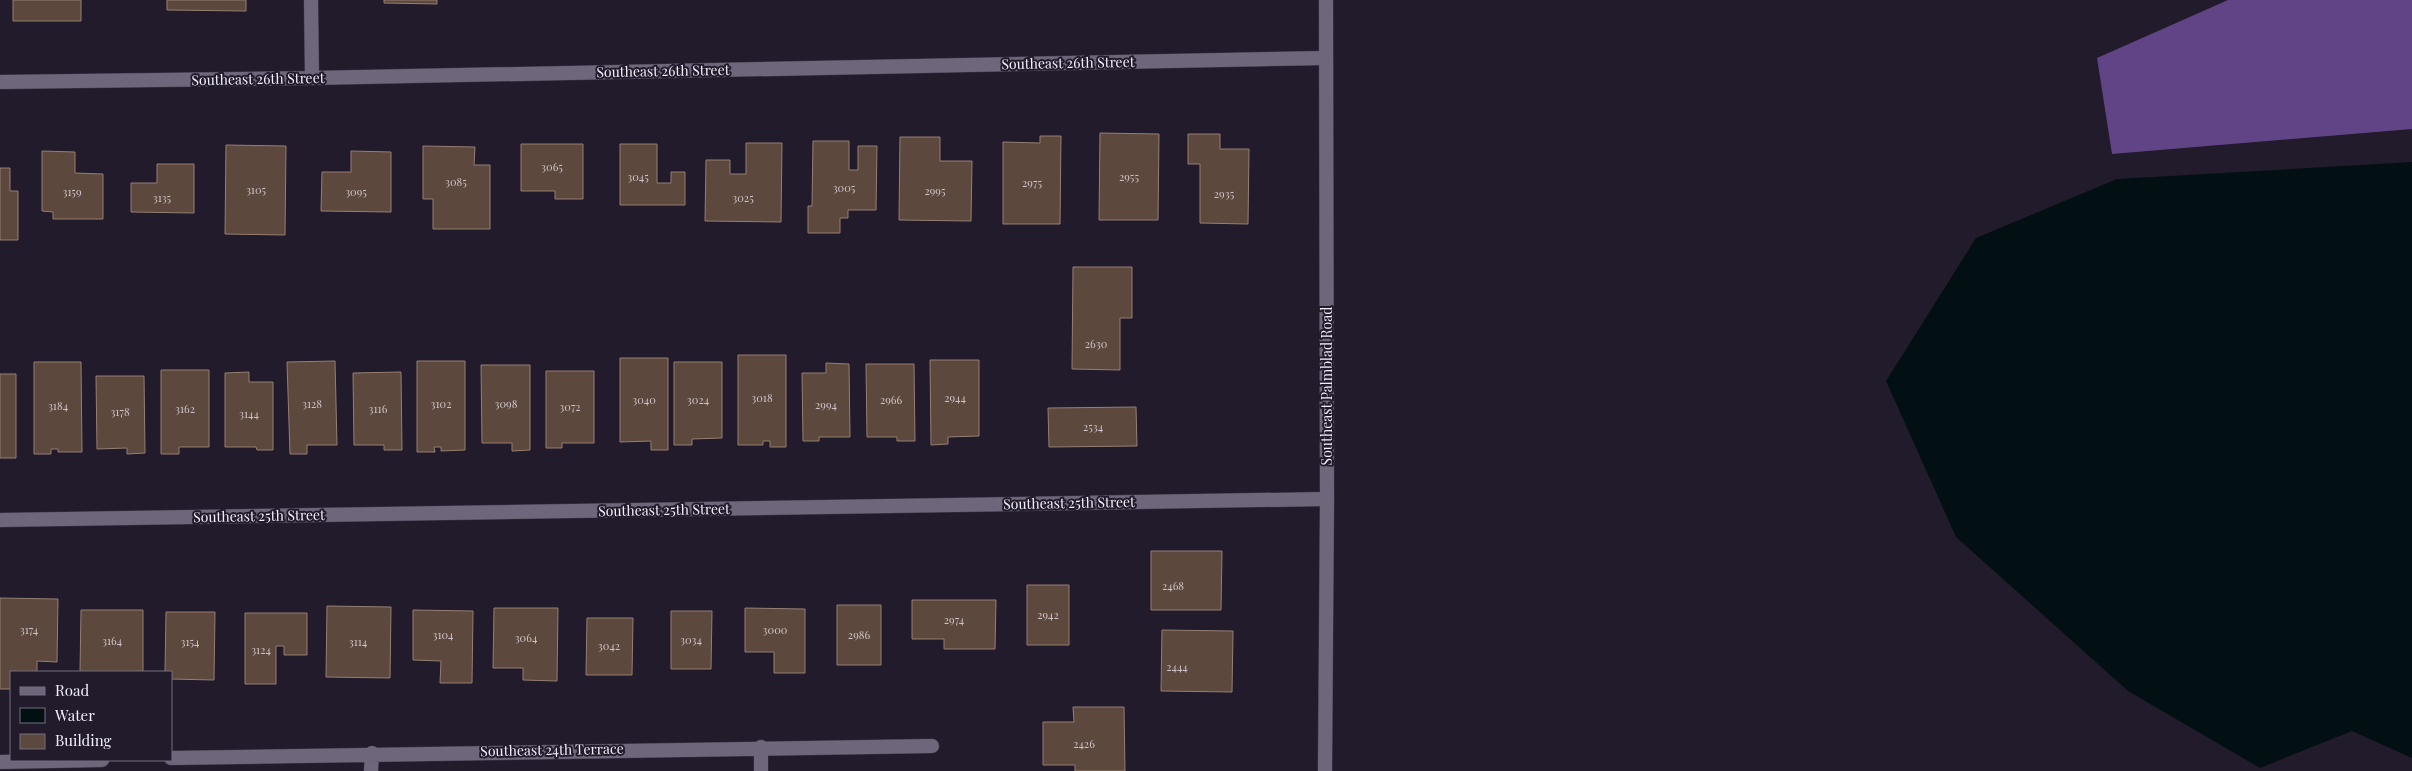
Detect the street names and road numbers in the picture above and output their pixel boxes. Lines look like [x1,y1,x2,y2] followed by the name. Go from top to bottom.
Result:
[1001,52,1136,73] street label: Southeast 26th Street
[596,60,731,81] street label: Southeast 26th Street
[191,68,326,89] street label: Southeast 26th Street
[1317,307,1336,465] street label: Southeast Palmblad Road
[1003,492,1136,513] street label: Southeast 25th Street
[598,499,731,520] street label: Southeast 25th Street
[193,505,326,526] street label: Southeast 25th Street
[480,739,624,760] street label: Southeast 24th Terrace

